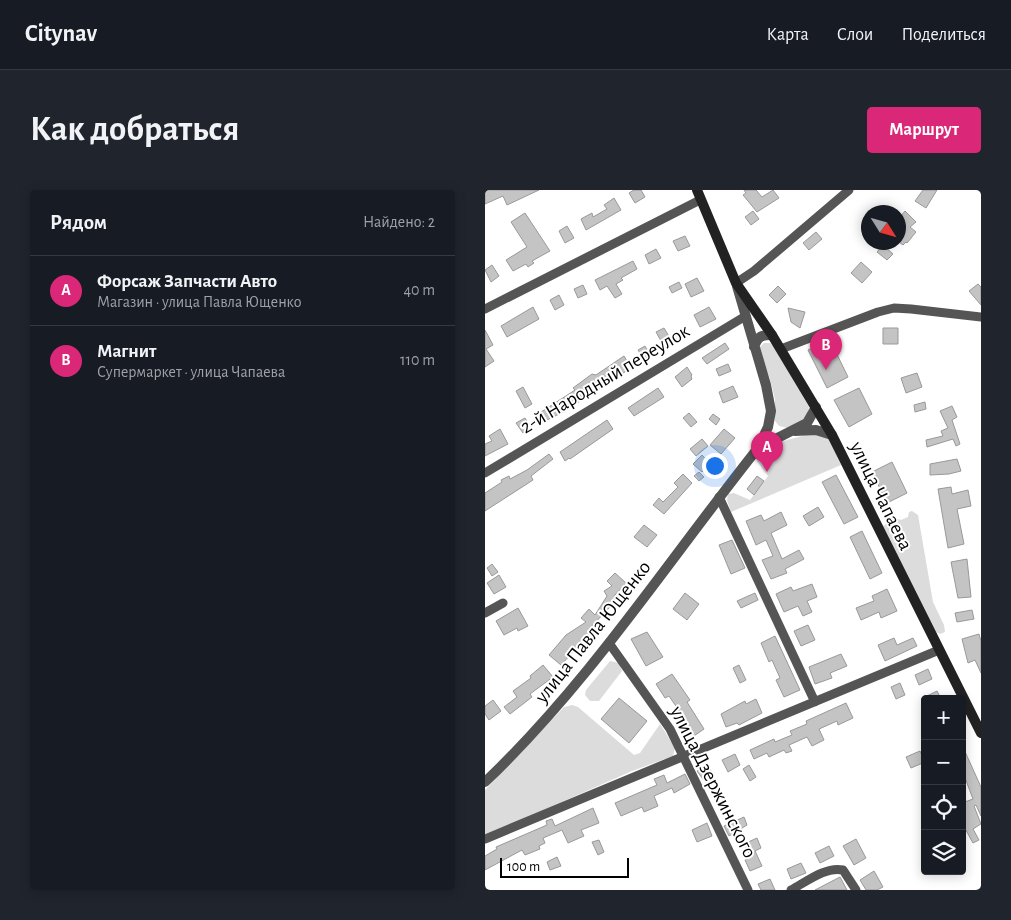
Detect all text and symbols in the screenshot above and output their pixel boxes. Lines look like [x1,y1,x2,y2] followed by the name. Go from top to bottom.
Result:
[25,22,97,46] text: Citynav
[767,26,809,44] text: Карта
[837,26,873,44] text: Слои
[901,26,986,44] text: Поделиться
[867,107,981,153] button: Маршрут
[30,112,239,147] text: Как добраться
[861,205,906,250] north arrow
[50,212,107,233] text: Рядом
[363,214,435,230] text: Найдено: 2
[97,272,277,291] text: Форсаж Запчасти Авто
[61,282,71,298] text: A
[403,282,435,298] text: 40 m
[97,294,301,310] text: Магазин · улица Павла Ющенко
[517,321,693,437] street label: 2-й Народный переулок
[810,329,842,370] pin: B
[97,342,156,361] text: Магнит
[61,352,71,368] text: B
[400,352,435,368] text: 110 m
[97,364,285,380] text: Супермаркет · улица Чапаева
[751,431,783,472] pin: A
[846,438,916,554] street label: улица Чапаева
[702,453,728,479] your location
[531,557,655,708] street label: улица Павла Ющенко
[921,695,966,875] map controls
[921,695,966,740] button: +
[666,702,760,861] street label: улица Дзержинского
[921,740,966,785] button: −
[921,785,966,830] button: locate
[921,830,966,875] button: layers
[500,855,629,878] scale bar
[507,860,540,874] text: 100 m

